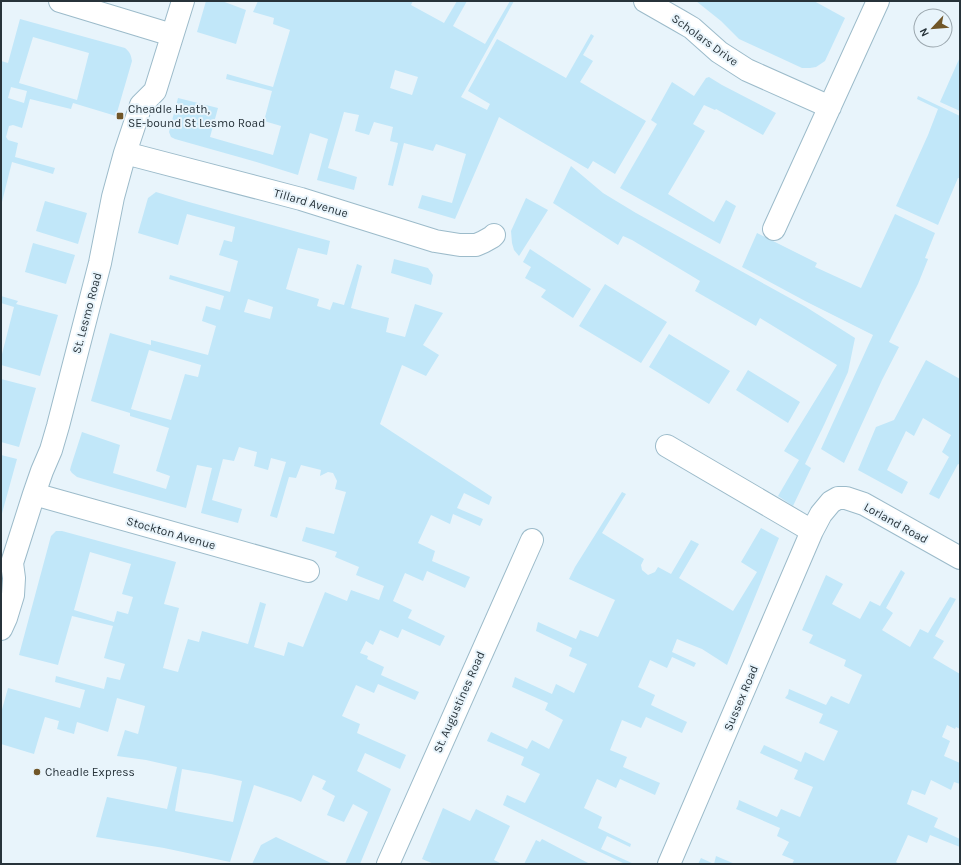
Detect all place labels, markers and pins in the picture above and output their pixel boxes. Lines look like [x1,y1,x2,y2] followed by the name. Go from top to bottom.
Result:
[128,102,265,130] place label: Cheadle Heath, SE-bound St Lesmo Road
[115,111,125,121] marker: Cheadle Heath, SE-bound St Lesmo Road
[45,765,135,779] place label: Cheadle Express
[32,767,42,777] marker: Cheadle Express

